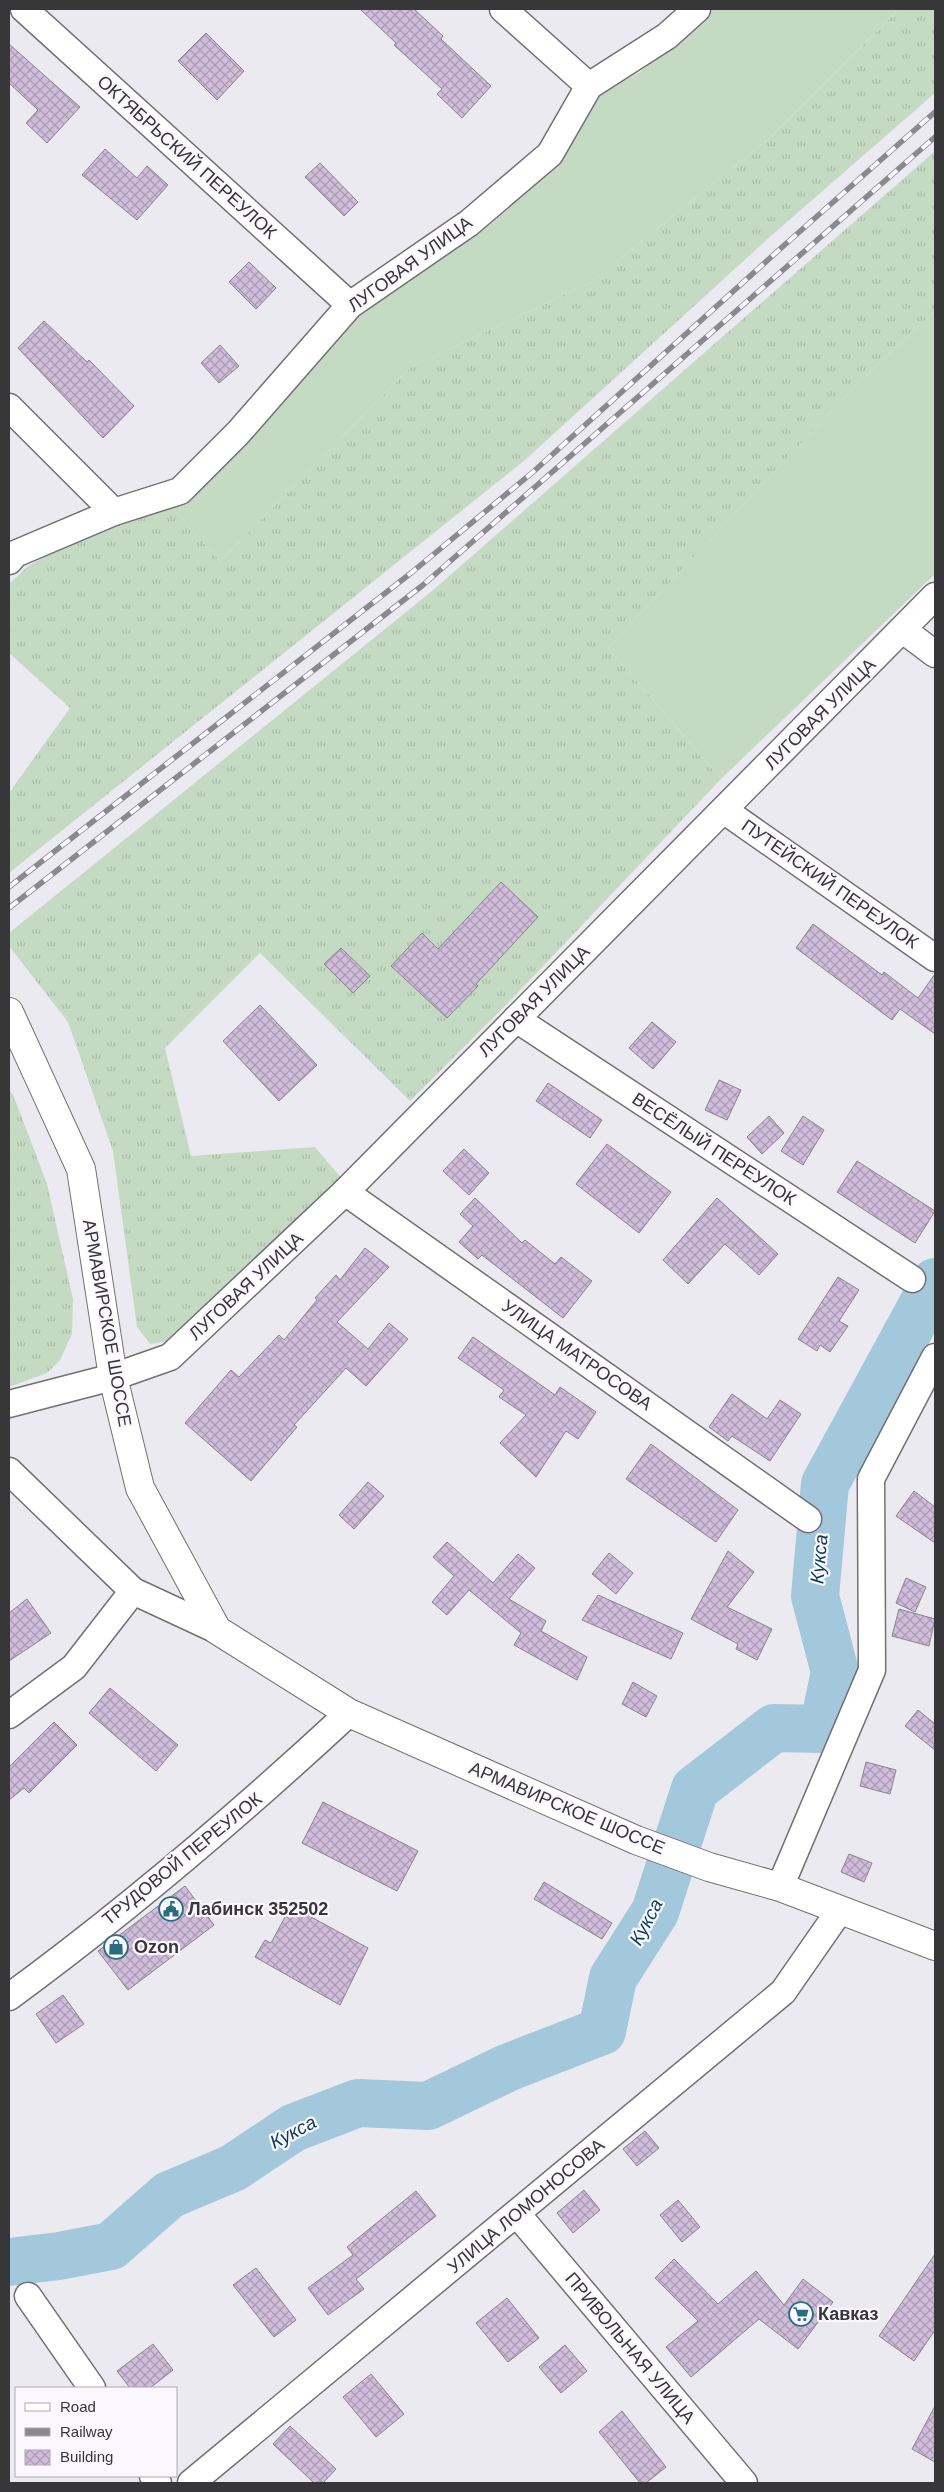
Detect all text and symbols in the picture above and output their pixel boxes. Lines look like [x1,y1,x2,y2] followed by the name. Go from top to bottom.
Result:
[93,71,282,243] street label: ОКТЯБРЬСКИЙ ПЕРЕУЛОК
[344,212,476,316] street label: ЛУГОВАЯ УЛИЦА
[760,654,880,774] street label: ЛУГОВАЯ УЛИЦА
[738,815,923,953] street label: ПУТЕЙСКИЙ ПЕРЕУЛОК
[474,941,594,1061] street label: ЛУГОВАЯ УЛИЦА
[629,1088,800,1210] street label: ВЕСЁЛЫЙ ПЕРЕУЛОК
[79,1218,135,1428] street label: АРМАВИРСКОЕ ШОССЕ
[185,1228,307,1344] street label: ЛУГОВАЯ УЛИЦА
[498,1296,656,1414] street label: УЛИЦА МАТРОСОВА
[806,1534,832,1584] water label: Кукса
[466,1758,668,1858] street label: АРМАВИРСКОЕ ШОССЕ
[98,1788,266,1929] street label: ТРУДОВОЙ ПЕРЕУЛОК
[625,1895,667,1949] water label: Кукса
[158,1896,184,1922] public building icon: Лабинск 352502
[188,1899,328,1919] place label: Лабинск 352502
[103,1934,129,1960] shop icon: Ozon
[134,1937,179,1957] place label: Ozon
[266,2111,320,2153] water label: Кукса
[444,2135,608,2277] street label: УЛИЦА ЛОМОНОСОВА
[561,2269,699,2427] street label: ПРИВОЛЬНАЯ УЛИЦА
[788,2301,814,2327] supermarket icon: Кавказ
[818,2304,879,2324] place label: Кавказ
[15,2387,178,2477] legend
[60,2398,96,2415] text: Road
[60,2423,113,2440] text: Railway
[60,2448,113,2465] text: Building

